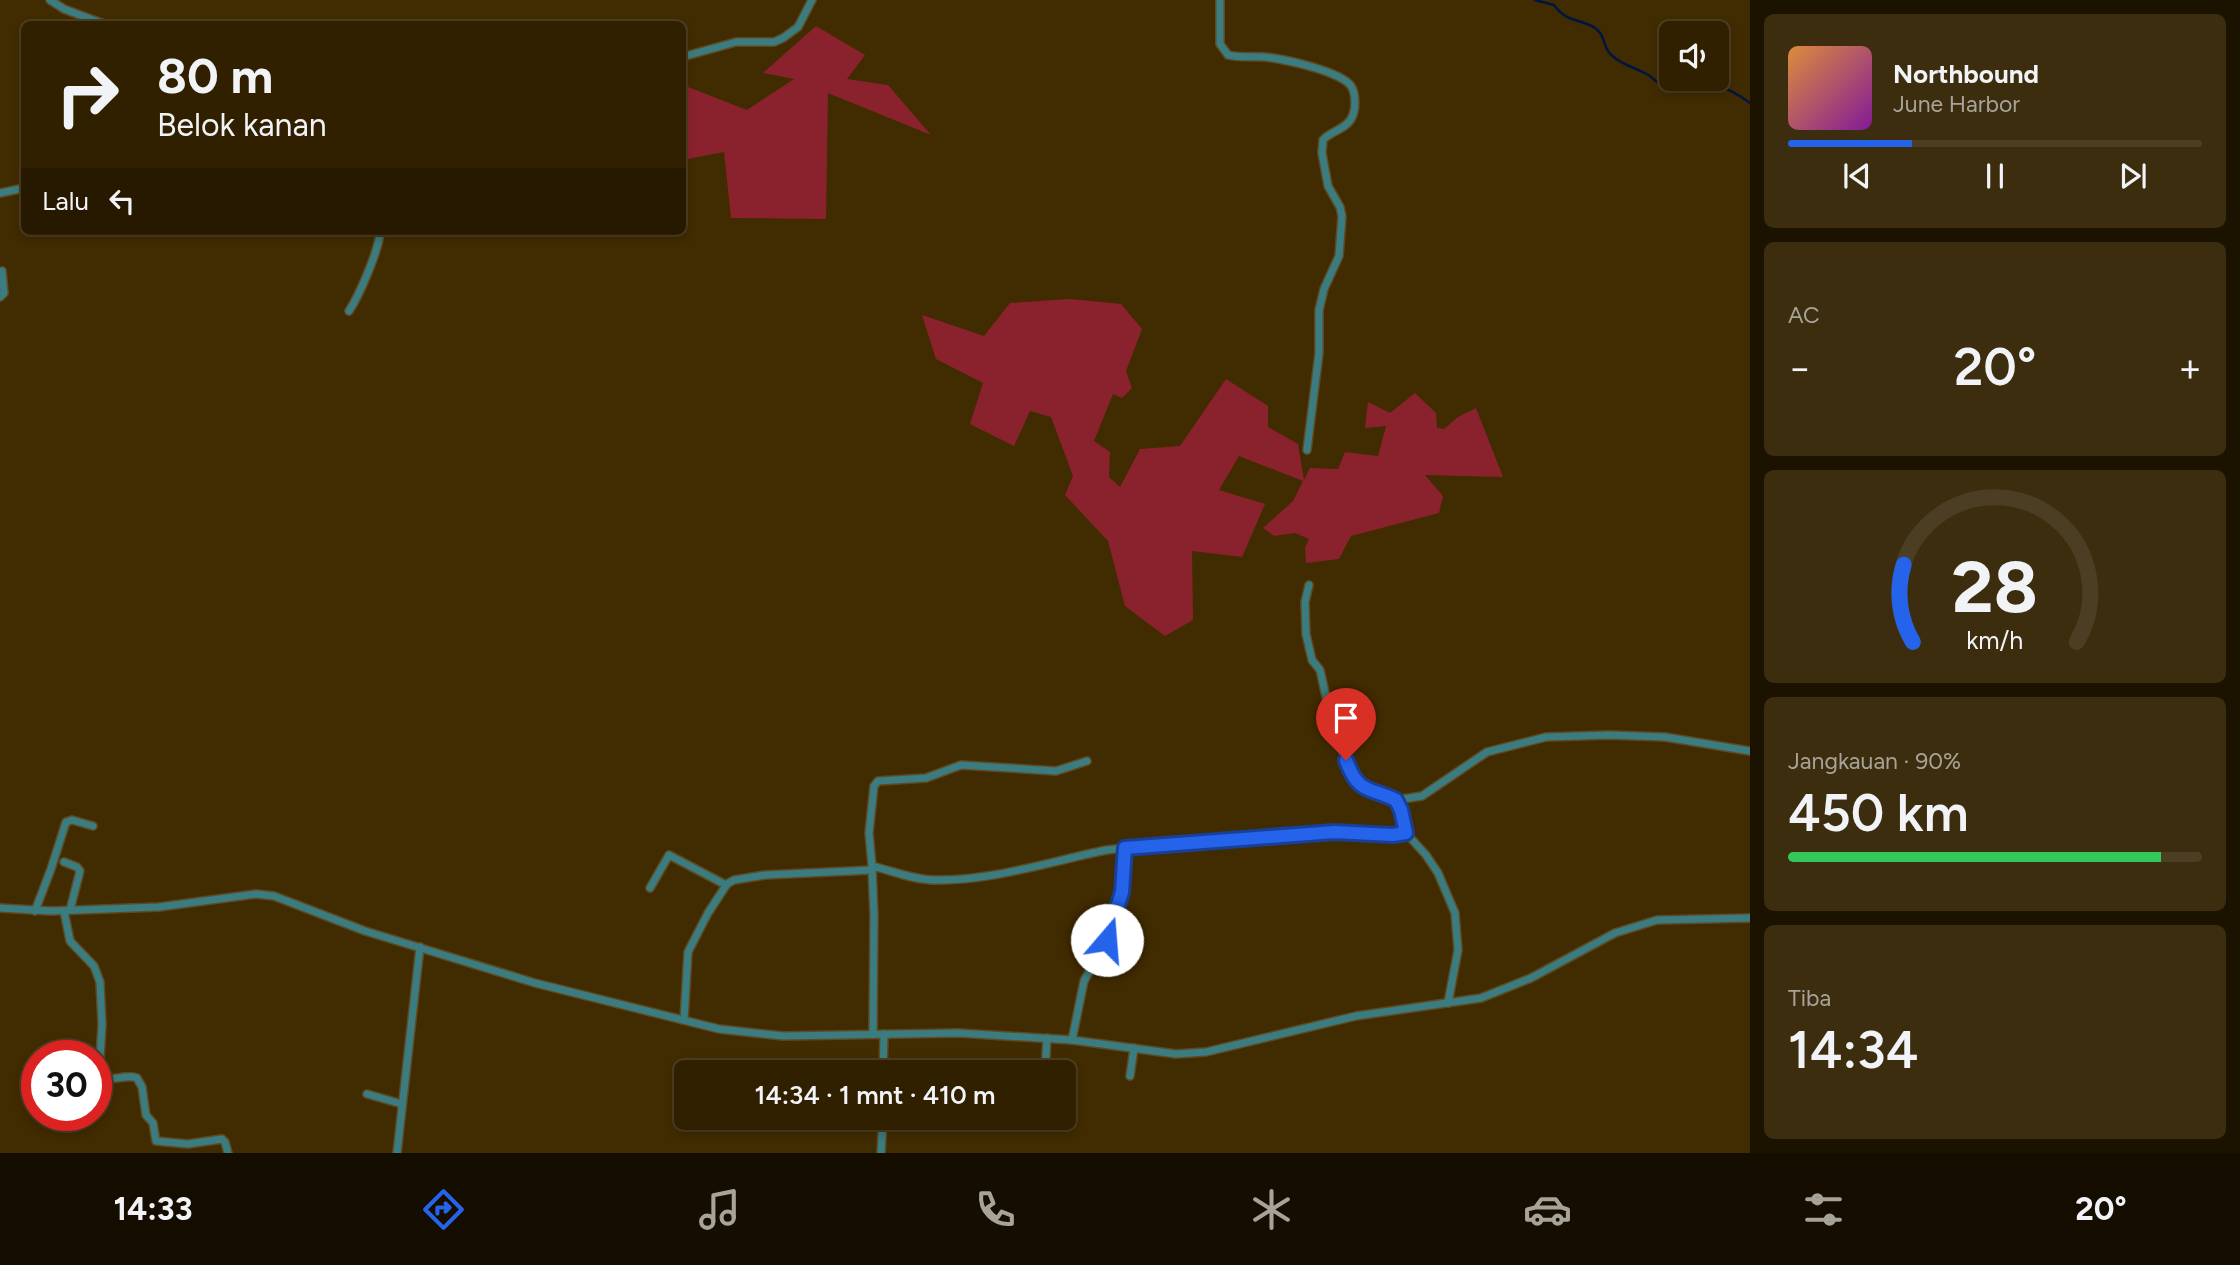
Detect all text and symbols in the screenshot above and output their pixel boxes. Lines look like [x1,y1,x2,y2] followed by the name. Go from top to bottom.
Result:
[1659,21,1729,91] map controls
[1659,21,1729,91] button: sound
[157,46,273,105] text: 80 m
[42,49,133,140] icon: right
[1893,58,2039,90] text: Northbound
[1893,90,2020,118] text: June Harbor
[157,106,327,144] text: Belok kanan
[1838,157,1876,195] icon: previous
[1976,157,2014,195] icon: pause
[2114,157,2152,195] icon: next
[103,182,141,220] icon: left
[42,185,89,217] text: Lalu
[1788,301,1820,329] text: AC
[1954,336,2036,398] text: 20°
[1788,345,1812,391] text: −
[2178,345,2202,391] text: +
[1952,544,2038,631] text: 28
[1966,625,2024,655] text: km/h
[1316,688,1376,760] pin
[1327,699,1365,737] icon: arrive
[1788,747,1961,775] text: Jangkauan · 90%
[1788,782,1969,844] text: 450 km
[1070,903,1144,977] position arrow
[1788,984,1831,1012] text: Tiba
[1788,1019,1918,1081] text: 14:34
[21,1040,112,1131] speed limit sign: 30
[755,1079,995,1111] text: 14:34 · 1 mnt · 410 m
[419,1185,468,1234] icon: directions
[695,1185,744,1234] icon: music
[971,1185,1020,1234] icon: phone
[1247,1185,1296,1234] icon: climate
[1523,1185,1572,1234] icon: car
[1799,1185,1848,1234] icon: filters
[113,1190,192,1228] text: 14:33
[2075,1190,2127,1228] text: 20°

